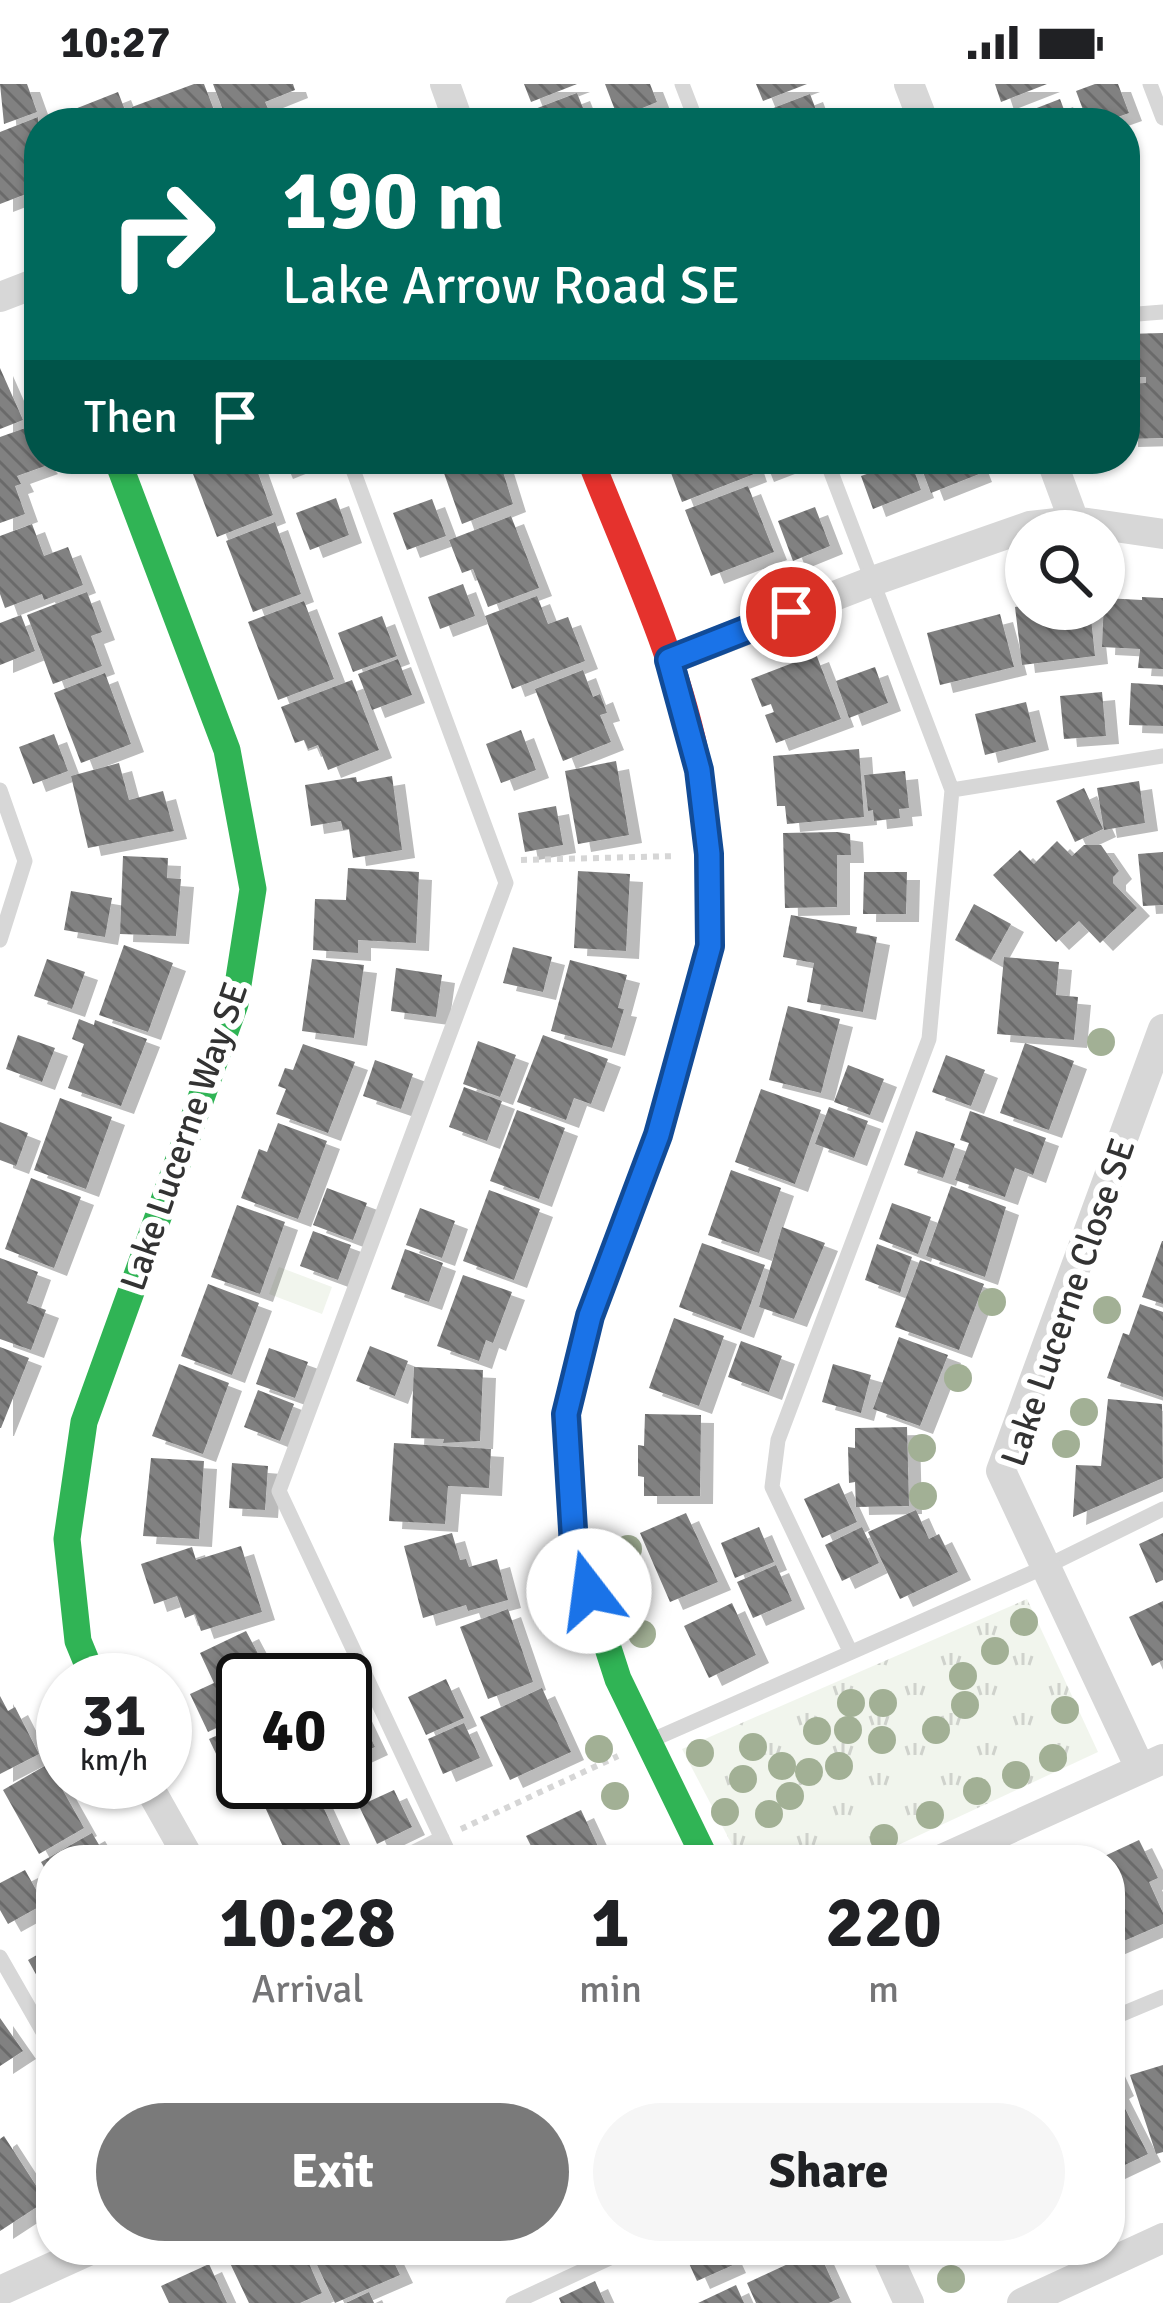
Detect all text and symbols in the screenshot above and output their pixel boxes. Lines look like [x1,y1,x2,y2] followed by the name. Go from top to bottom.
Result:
[60,15,170,70] text: 10:27
[282,149,504,253] text: 190 m
[84,156,240,312] icon: right
[282,252,740,319] text: Lake Arrow Road SE
[202,384,268,450] icon: arrive
[84,390,178,445] text: Then
[1005,510,1125,630] map controls
[1005,510,1125,630] button: search
[740,561,842,663] pin
[758,579,824,645] icon: arrive
[111,976,258,1297] street label: Lake Lucerne Way SE
[991,1133,1146,1472] street label: Lake Lucerne Close SE
[526,1528,652,1654] position arrow
[216,1653,372,1809] speed limit sign: 40
[82,1679,146,1753] text: 31
[80,1742,148,1779] text: km/h
[219,1878,396,1967] text: 10:28
[591,1878,630,1967] text: 1
[825,1878,942,1967] text: 220
[251,1965,364,2013] text: Arrival
[579,1965,642,2013] text: min
[868,1965,899,2013] text: m
[96,2103,569,2241] button: Exit
[593,2103,1065,2241] button: Share

